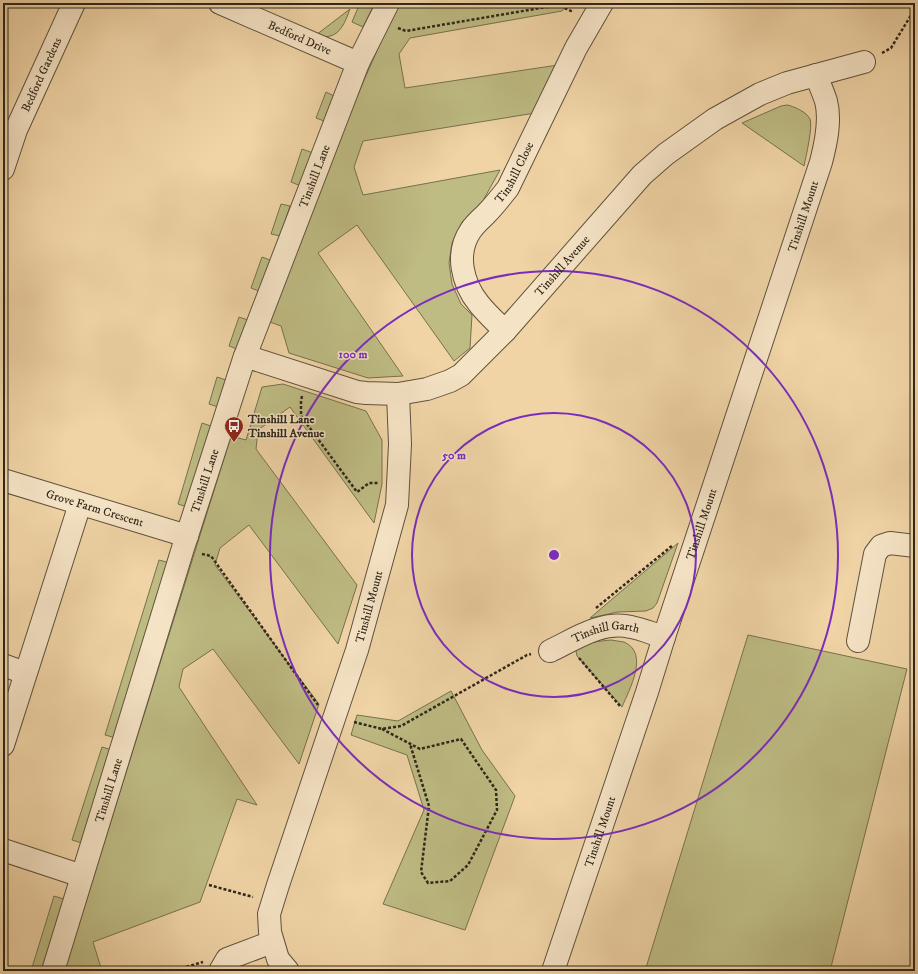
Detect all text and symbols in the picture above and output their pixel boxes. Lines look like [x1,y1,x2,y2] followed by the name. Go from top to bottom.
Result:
[266,17,334,58] street label: Bedford Drive
[18,35,65,114] street label: Bedford Gardens
[491,139,537,206] street label: Tinshill Close
[295,142,333,210] street label: Tinshill Lane
[784,179,822,254] street label: Tinshill Mount
[531,232,593,299] street label: Tinshill Avenue
[339,347,367,362] text: 100 m
[247,412,324,441] place label: Tinshill Lane Tinshill Avenue
[223,415,245,443] bus stop icon: Tinshill Lane Tinshill Avenue
[187,447,222,515] street label: Tinshill Lane
[441,448,466,463] text: 50 m
[44,486,146,530] street label: Grove Farm Crescent
[683,486,720,562] street label: Tinshill Mount
[547,548,561,562] centre of rings
[352,569,386,644] street label: Tinshill Mount
[569,618,642,646] street label: Tinshill Garth
[92,756,125,824] street label: Tinshill Lane
[581,794,619,869] street label: Tinshill Mount

